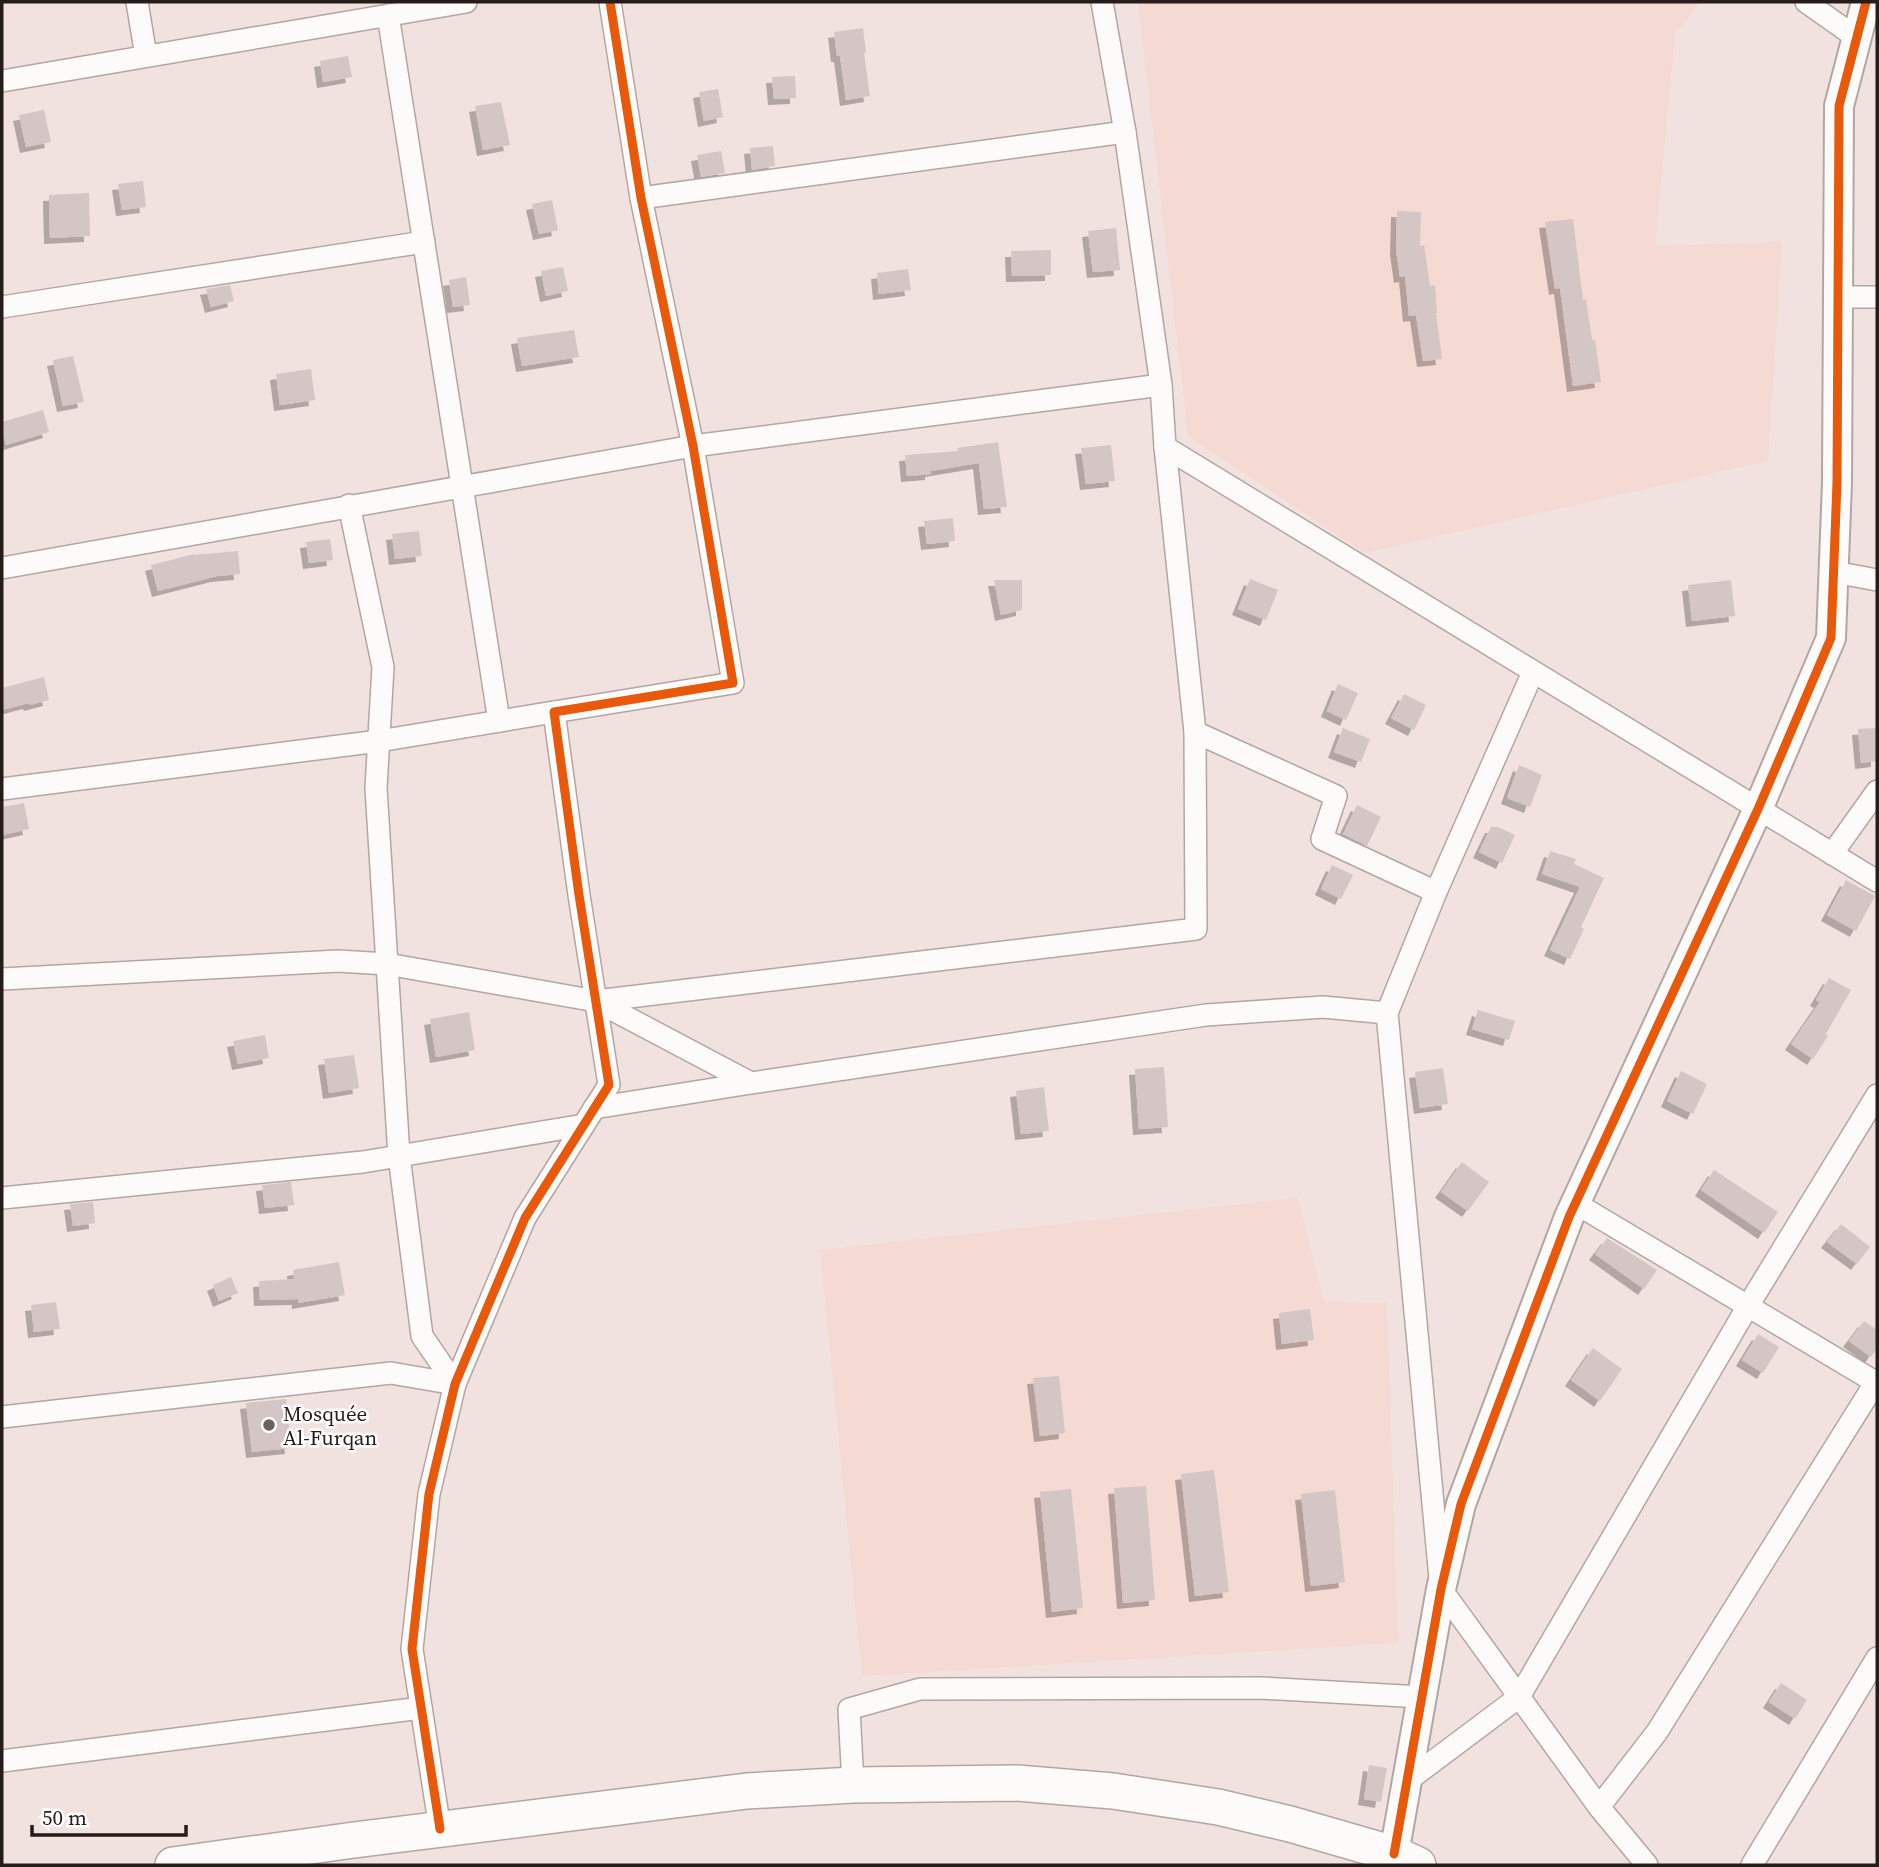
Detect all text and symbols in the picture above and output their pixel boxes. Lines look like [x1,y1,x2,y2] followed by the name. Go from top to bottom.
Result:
[283,1399,377,1452] place label: Mosquée Al-Furqan
[261,1417,277,1433] marker: Mosquée Al-Furqan
[32,1794,186,1838] scale bar
[42,1803,87,1832] text: 50 m

